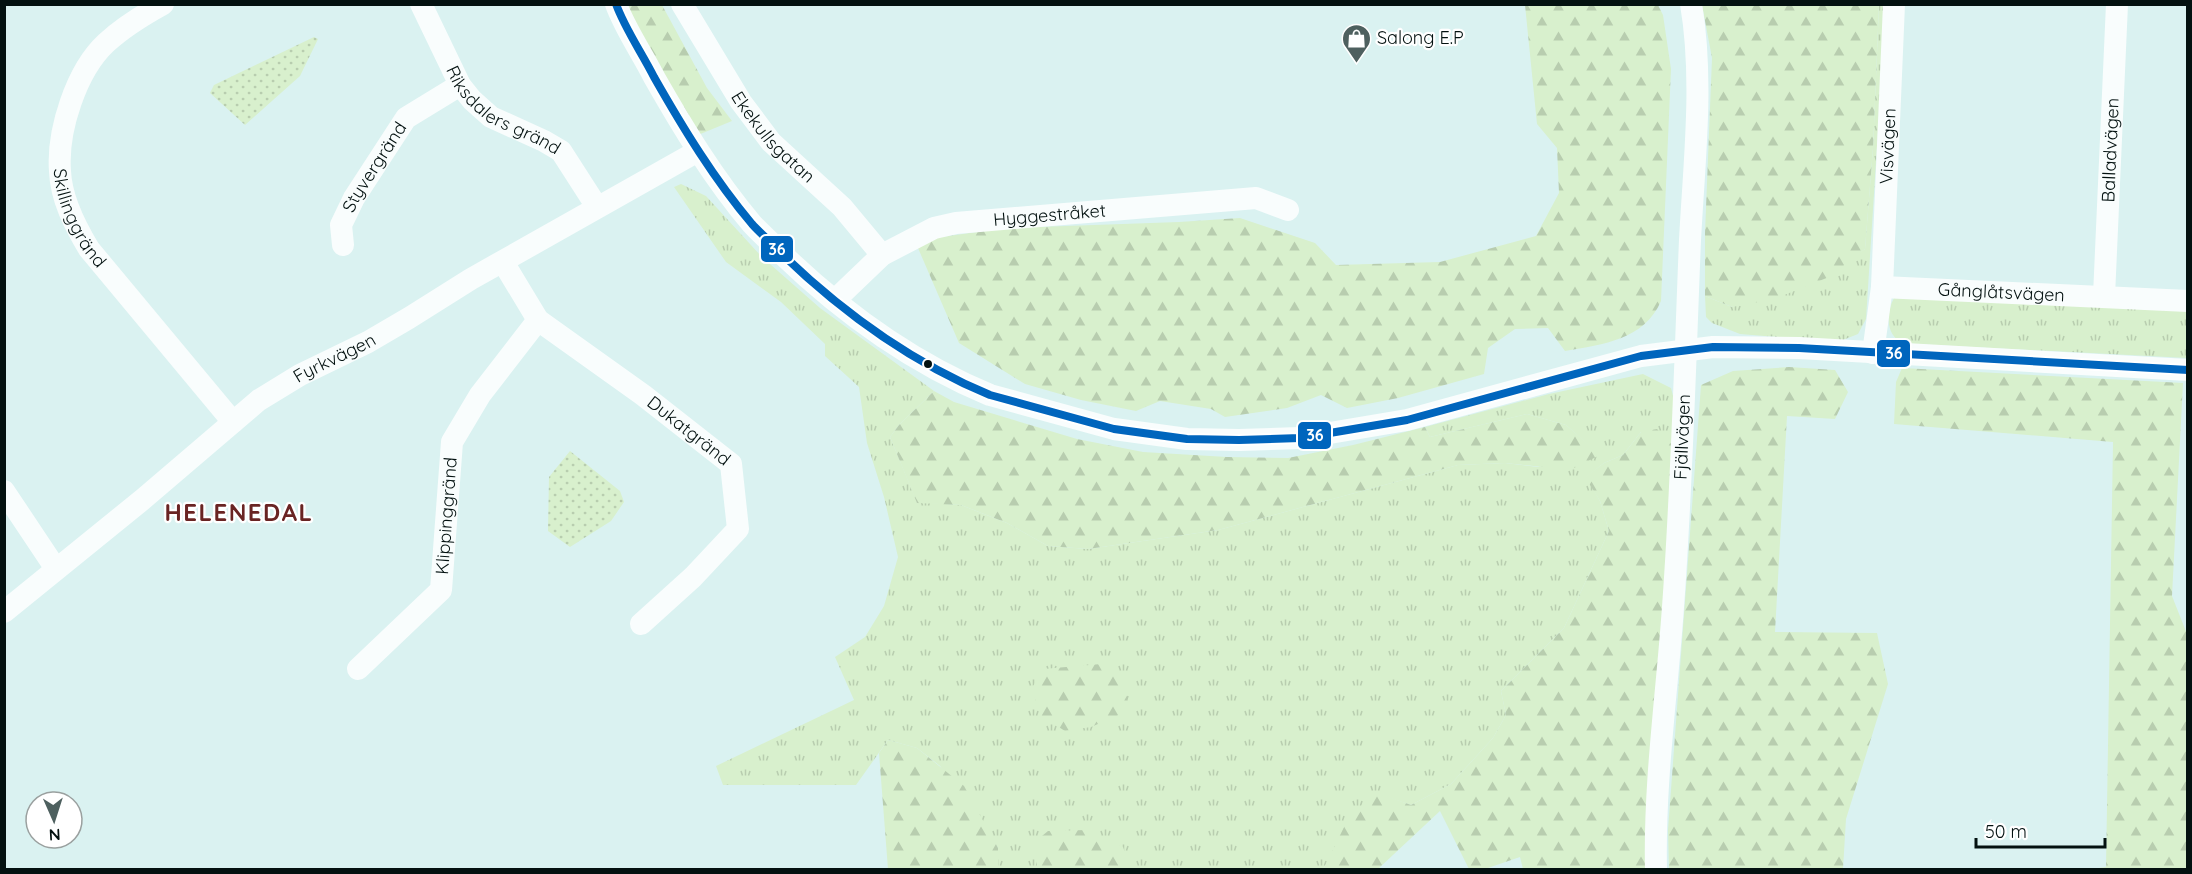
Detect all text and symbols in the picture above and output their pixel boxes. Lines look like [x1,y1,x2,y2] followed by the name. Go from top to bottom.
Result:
[1340,22,1372,64] shop icon: Salong E.P
[1377,26,1464,49] place label: Salong E.P
[441,62,565,159] street label: Riksdalers gränd
[726,87,820,188] street label: Ekekullsgatan
[2096,97,2124,203] street label: Balladvägen
[1874,108,1901,185] street label: Visvägen
[337,117,411,216] street label: Styvergränd
[49,168,112,272] street label: Skillinggränd
[992,199,1107,231] street label: Hyggestråket
[760,235,794,263] line badge: 36
[768,239,786,259] text: 36
[1937,278,2065,306] street label: Gånglåtsvägen
[289,328,380,388] street label: Fyrkvägen
[1876,339,1911,368] line badge: 36
[1885,343,1903,363] text: 36
[922,358,934,370] unlabelled marker
[643,391,736,470] street label: Dukatgränd
[1669,394,1695,480] street label: Fjällvägen
[1297,421,1332,450] line badge: 36
[1306,425,1324,445] text: 36
[430,456,462,575] street label: Klippinggränd
[165,497,313,527] district label: HELENEDAL
[24,790,84,850] north arrow
[1976,811,2105,849] scale bar
[1985,820,2027,843] text: 50 m
[48,825,61,845] text: N

